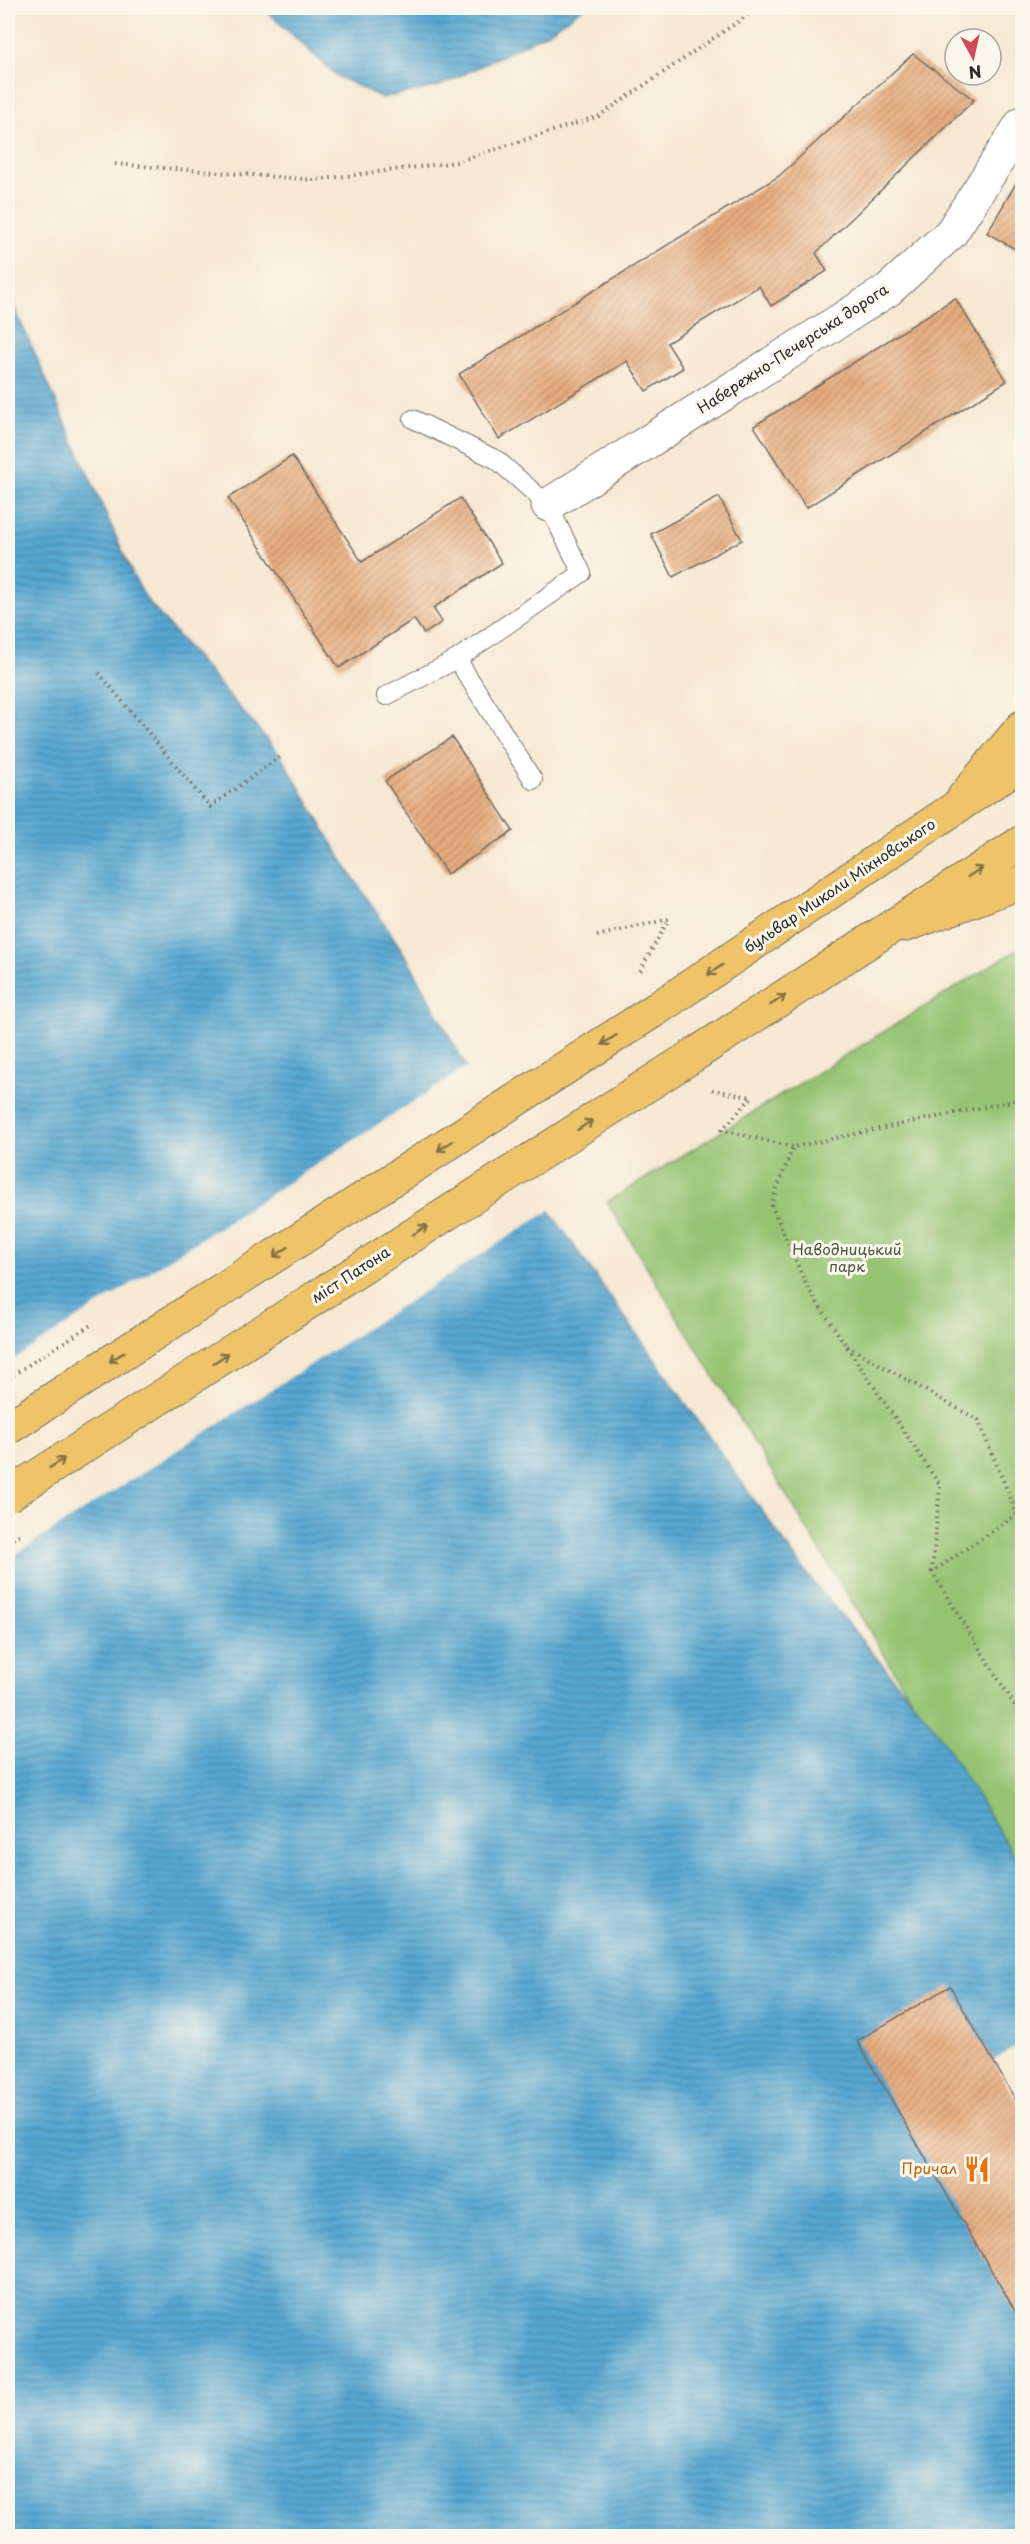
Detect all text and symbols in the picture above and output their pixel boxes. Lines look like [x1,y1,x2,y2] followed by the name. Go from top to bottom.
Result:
[943,27,1003,87] north arrow
[967,60,983,86] text: N
[692,277,893,418] street label: Набережно-Печерська дорога
[739,812,940,958] street label: бульвар Миколи Міхновського
[967,866,983,878] one-way arrow
[708,964,724,976] one-way arrow
[769,994,785,1006] one-way arrow
[601,1034,617,1046] one-way arrow
[576,1119,592,1131] one-way arrow
[437,1140,454,1152] one-way arrow
[412,1224,428,1236] one-way arrow
[792,1237,902,1277] park label: Наводницький парк
[306,1239,395,1308] street label: міст Патона
[273,1246,290,1258] one-way arrow
[109,1352,126,1364] one-way arrow
[212,1352,229,1364] one-way arrow
[48,1457,65,1469] one-way arrow
[962,2154,992,2184] restaurant icon: Причал
[901,2156,957,2179] place label: Причал

